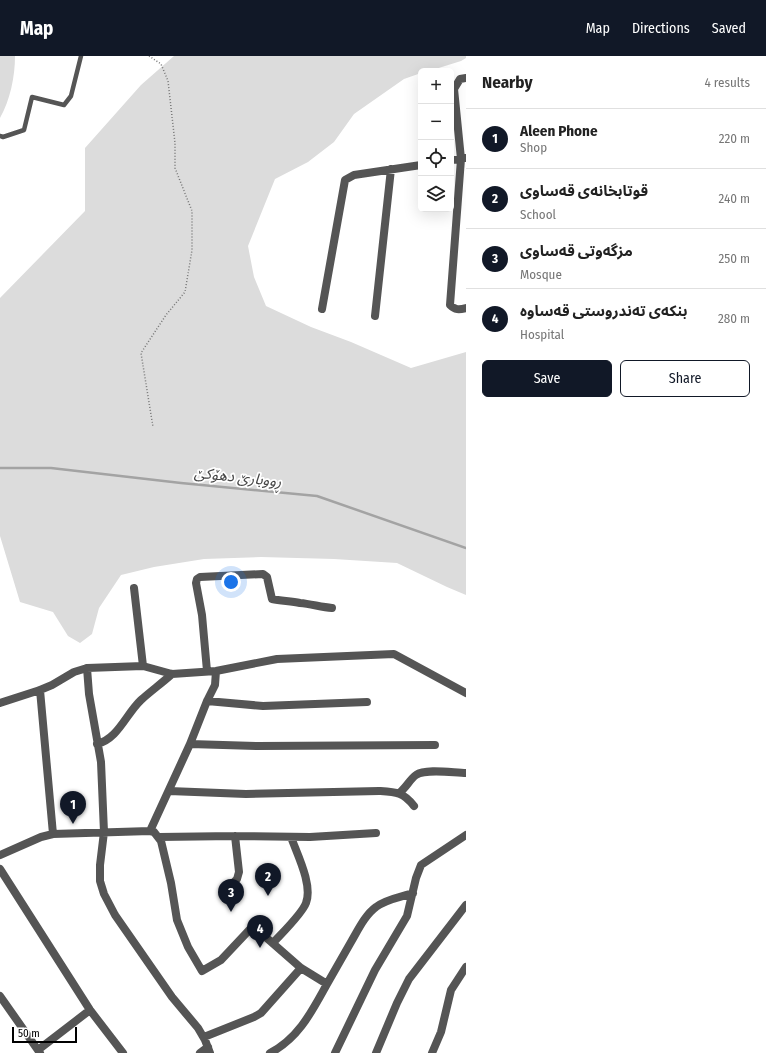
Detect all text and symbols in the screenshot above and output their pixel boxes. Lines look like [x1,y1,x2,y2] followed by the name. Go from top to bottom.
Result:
[20,17,53,40] text: Map
[586,20,610,37] text: Map
[632,20,690,37] text: Directions
[712,20,746,37] text: Saved
[418,68,454,212] map controls
[418,68,454,104] button: +
[482,72,533,93] text: Nearby
[704,75,750,90] text: 4 results
[418,104,454,140] button: −
[520,122,598,140] text: Aleen Phone
[492,131,498,146] text: 1
[719,131,750,146] text: 220 m
[418,140,454,176] button: locate
[520,140,547,155] text: Shop
[418,176,454,212] button: layers
[520,182,648,200] text: قوتابخانەی قەساوی
[492,191,498,206] text: 2
[718,191,750,206] text: 240 m
[520,207,556,222] text: School
[520,242,633,260] text: مزگەوتی قەساوی
[492,251,498,266] text: 3
[718,251,750,266] text: 250 m
[520,267,562,282] text: Mosque
[520,302,688,320] text: بنکەی تەندروستی قەساوە
[492,311,498,326] text: 4
[718,311,750,326] text: 280 m
[520,327,564,342] text: Hospital
[482,360,612,397] button: Save
[620,360,750,397] button: Share
[193,463,283,494] water label: ڕووبارێ دهۆكێ
[221,572,241,592] your location
[60,791,86,824] pin: 1
[255,863,281,896] pin: 2
[218,879,244,912] pin: 3
[247,915,273,948] pin: 4
[12,1025,77,1044] scale bar
[18,1027,40,1040] text: 50 m

